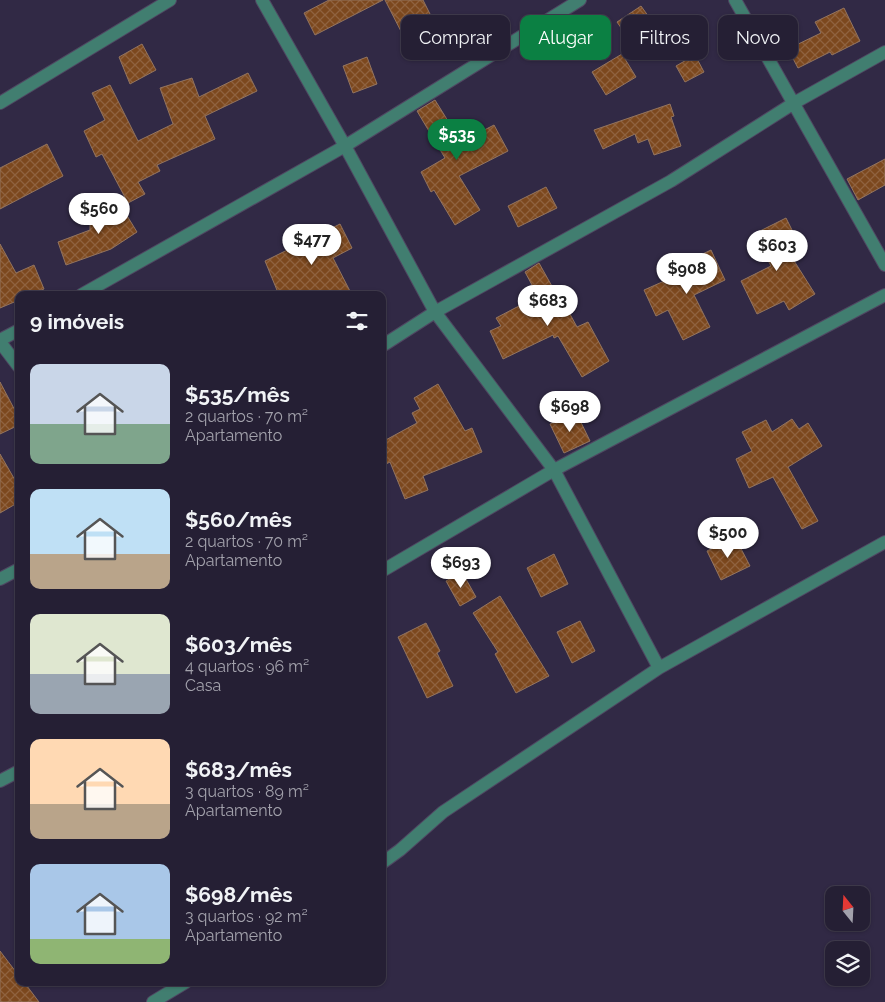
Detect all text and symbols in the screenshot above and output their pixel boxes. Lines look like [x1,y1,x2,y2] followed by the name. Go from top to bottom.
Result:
[401,15,510,60] chip: Comprar
[520,15,611,60] chip: Alugar
[621,15,708,60] chip: Filtros
[718,15,798,60] chip: Novo
[427,119,487,161] pin: $535
[439,125,475,144] text: $535
[69,192,129,235] pin: $560
[80,199,118,218] text: $560
[282,224,342,266] pin: $477
[293,230,331,249] text: $477
[747,230,807,272] pin: $603
[758,236,796,255] text: $603
[657,252,717,295] pin: $908
[667,259,707,278] text: $908
[518,284,578,327] pin: $683
[529,291,567,310] text: $683
[343,307,371,335] icon: filters
[30,309,124,334] text: 9 imóveis
[185,382,290,407] text: $535/mês
[70,384,130,444] icon: home
[540,390,600,433] pin: $698
[551,397,589,416] text: $698
[185,407,308,426] text: 2 quartos · 70 m²
[185,426,282,445] text: Apartamento
[185,507,292,532] text: $560/mês
[70,509,130,569] icon: home
[698,516,758,559] pin: $500
[709,523,747,542] text: $500
[185,532,308,551] text: 2 quartos · 70 m²
[431,546,491,589] pin: $693
[185,551,282,570] text: Apartamento
[442,553,480,572] text: $693
[185,632,292,657] text: $603/mês
[70,634,130,694] icon: home
[185,657,309,676] text: 4 quartos · 96 m²
[185,676,221,695] text: Casa
[185,757,292,782] text: $683/mês
[70,759,130,819] icon: home
[185,782,309,801] text: 3 quartos · 89 m²
[185,801,282,820] text: Apartamento
[185,882,293,907] text: $698/mês
[70,884,130,944] icon: home
[825,886,870,931] north arrow
[825,886,870,986] map controls
[185,907,308,926] text: 3 quartos · 92 m²
[185,926,282,945] text: Apartamento
[825,941,870,986] button: layers

